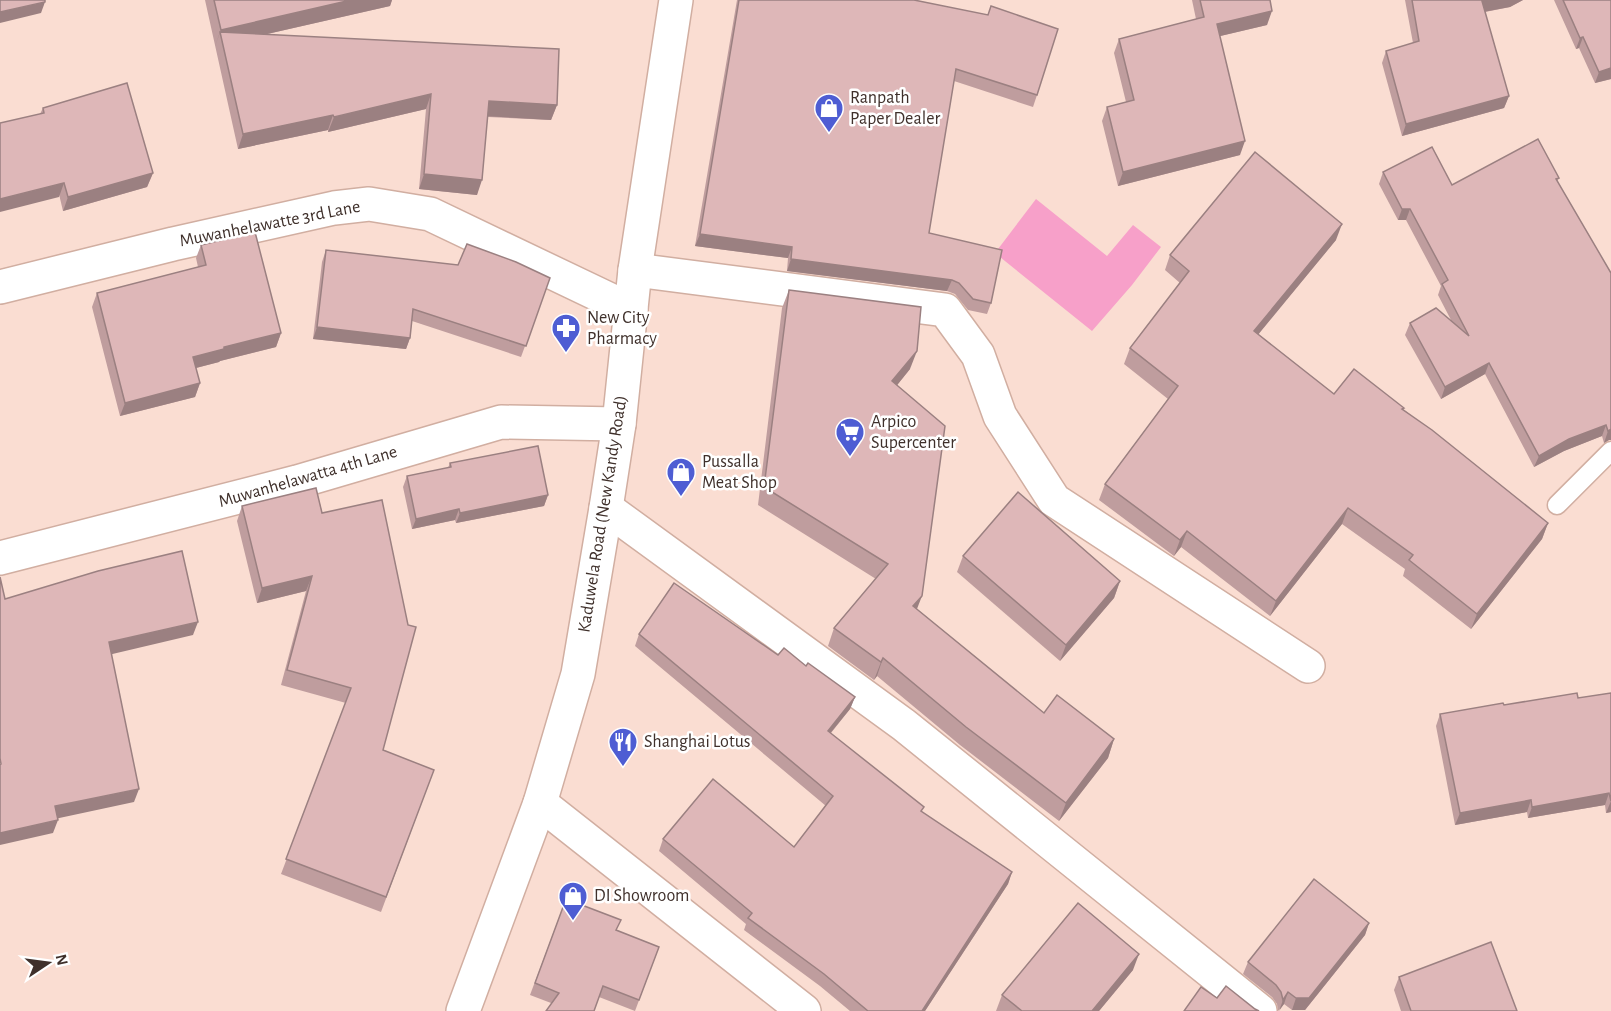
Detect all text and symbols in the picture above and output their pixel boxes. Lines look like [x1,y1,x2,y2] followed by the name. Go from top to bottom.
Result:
[850,89,940,128] place label: Ranpath Paper Dealer
[813,92,845,134] shop icon: Ranpath Paper Dealer
[178,198,362,250] street label: Muwanhelawatte 3rd Lane
[587,309,657,348] place label: New City Pharmacy
[550,312,582,354] pharmacy icon: New City Pharmacy
[575,394,631,634] street label: Kaduwela Road (New Kandy Road)
[871,413,956,452] place label: Arpico Supercenter
[834,416,866,458] supermarket icon: Arpico Supercenter
[217,443,399,511] street label: Muwanhelawatta 4th Lane
[702,453,777,492] place label: Pussalla Meat Shop
[665,456,697,498] shop icon: Pussalla Meat Shop
[607,726,639,768] restaurant icon: Shanghai Lotus
[644,733,751,751] place label: Shanghai Lotus
[557,880,589,922] shop icon: DI Showroom
[594,887,690,905] place label: DI Showroom
[18,933,78,993] north arrow
[53,953,71,967] text: N

